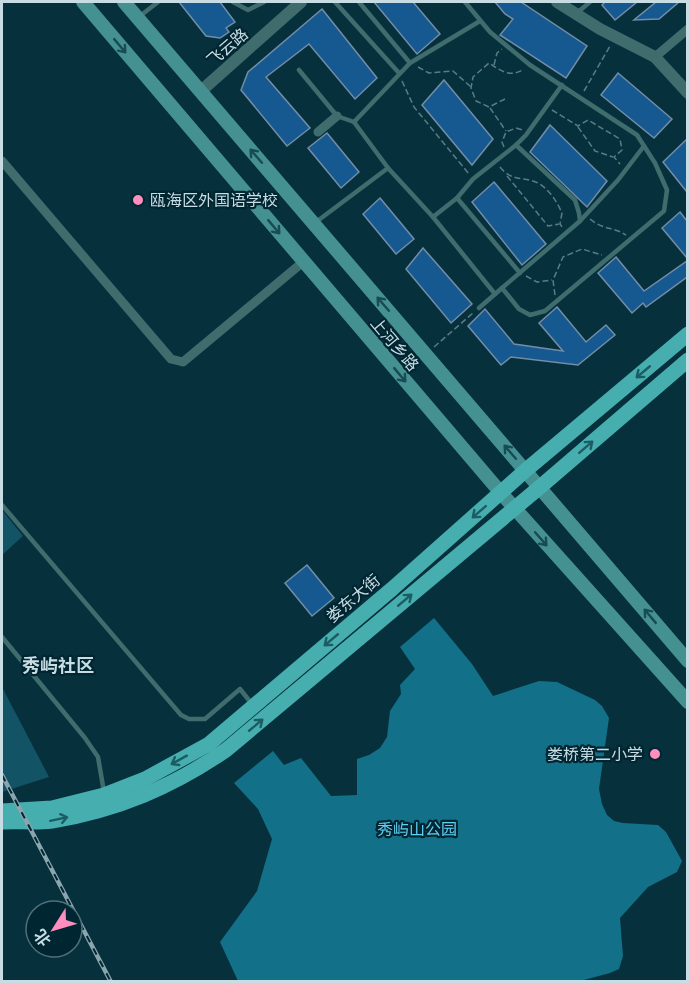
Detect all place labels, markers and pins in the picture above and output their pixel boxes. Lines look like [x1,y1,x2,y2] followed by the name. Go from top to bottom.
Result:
[150,190,278,210] place label: 瓯海区外国语学校
[131,193,145,207] marker: 瓯海区外国语学校
[547,744,643,764] place label: 娄桥第二小学
[648,747,662,761] marker: 娄桥第二小学

